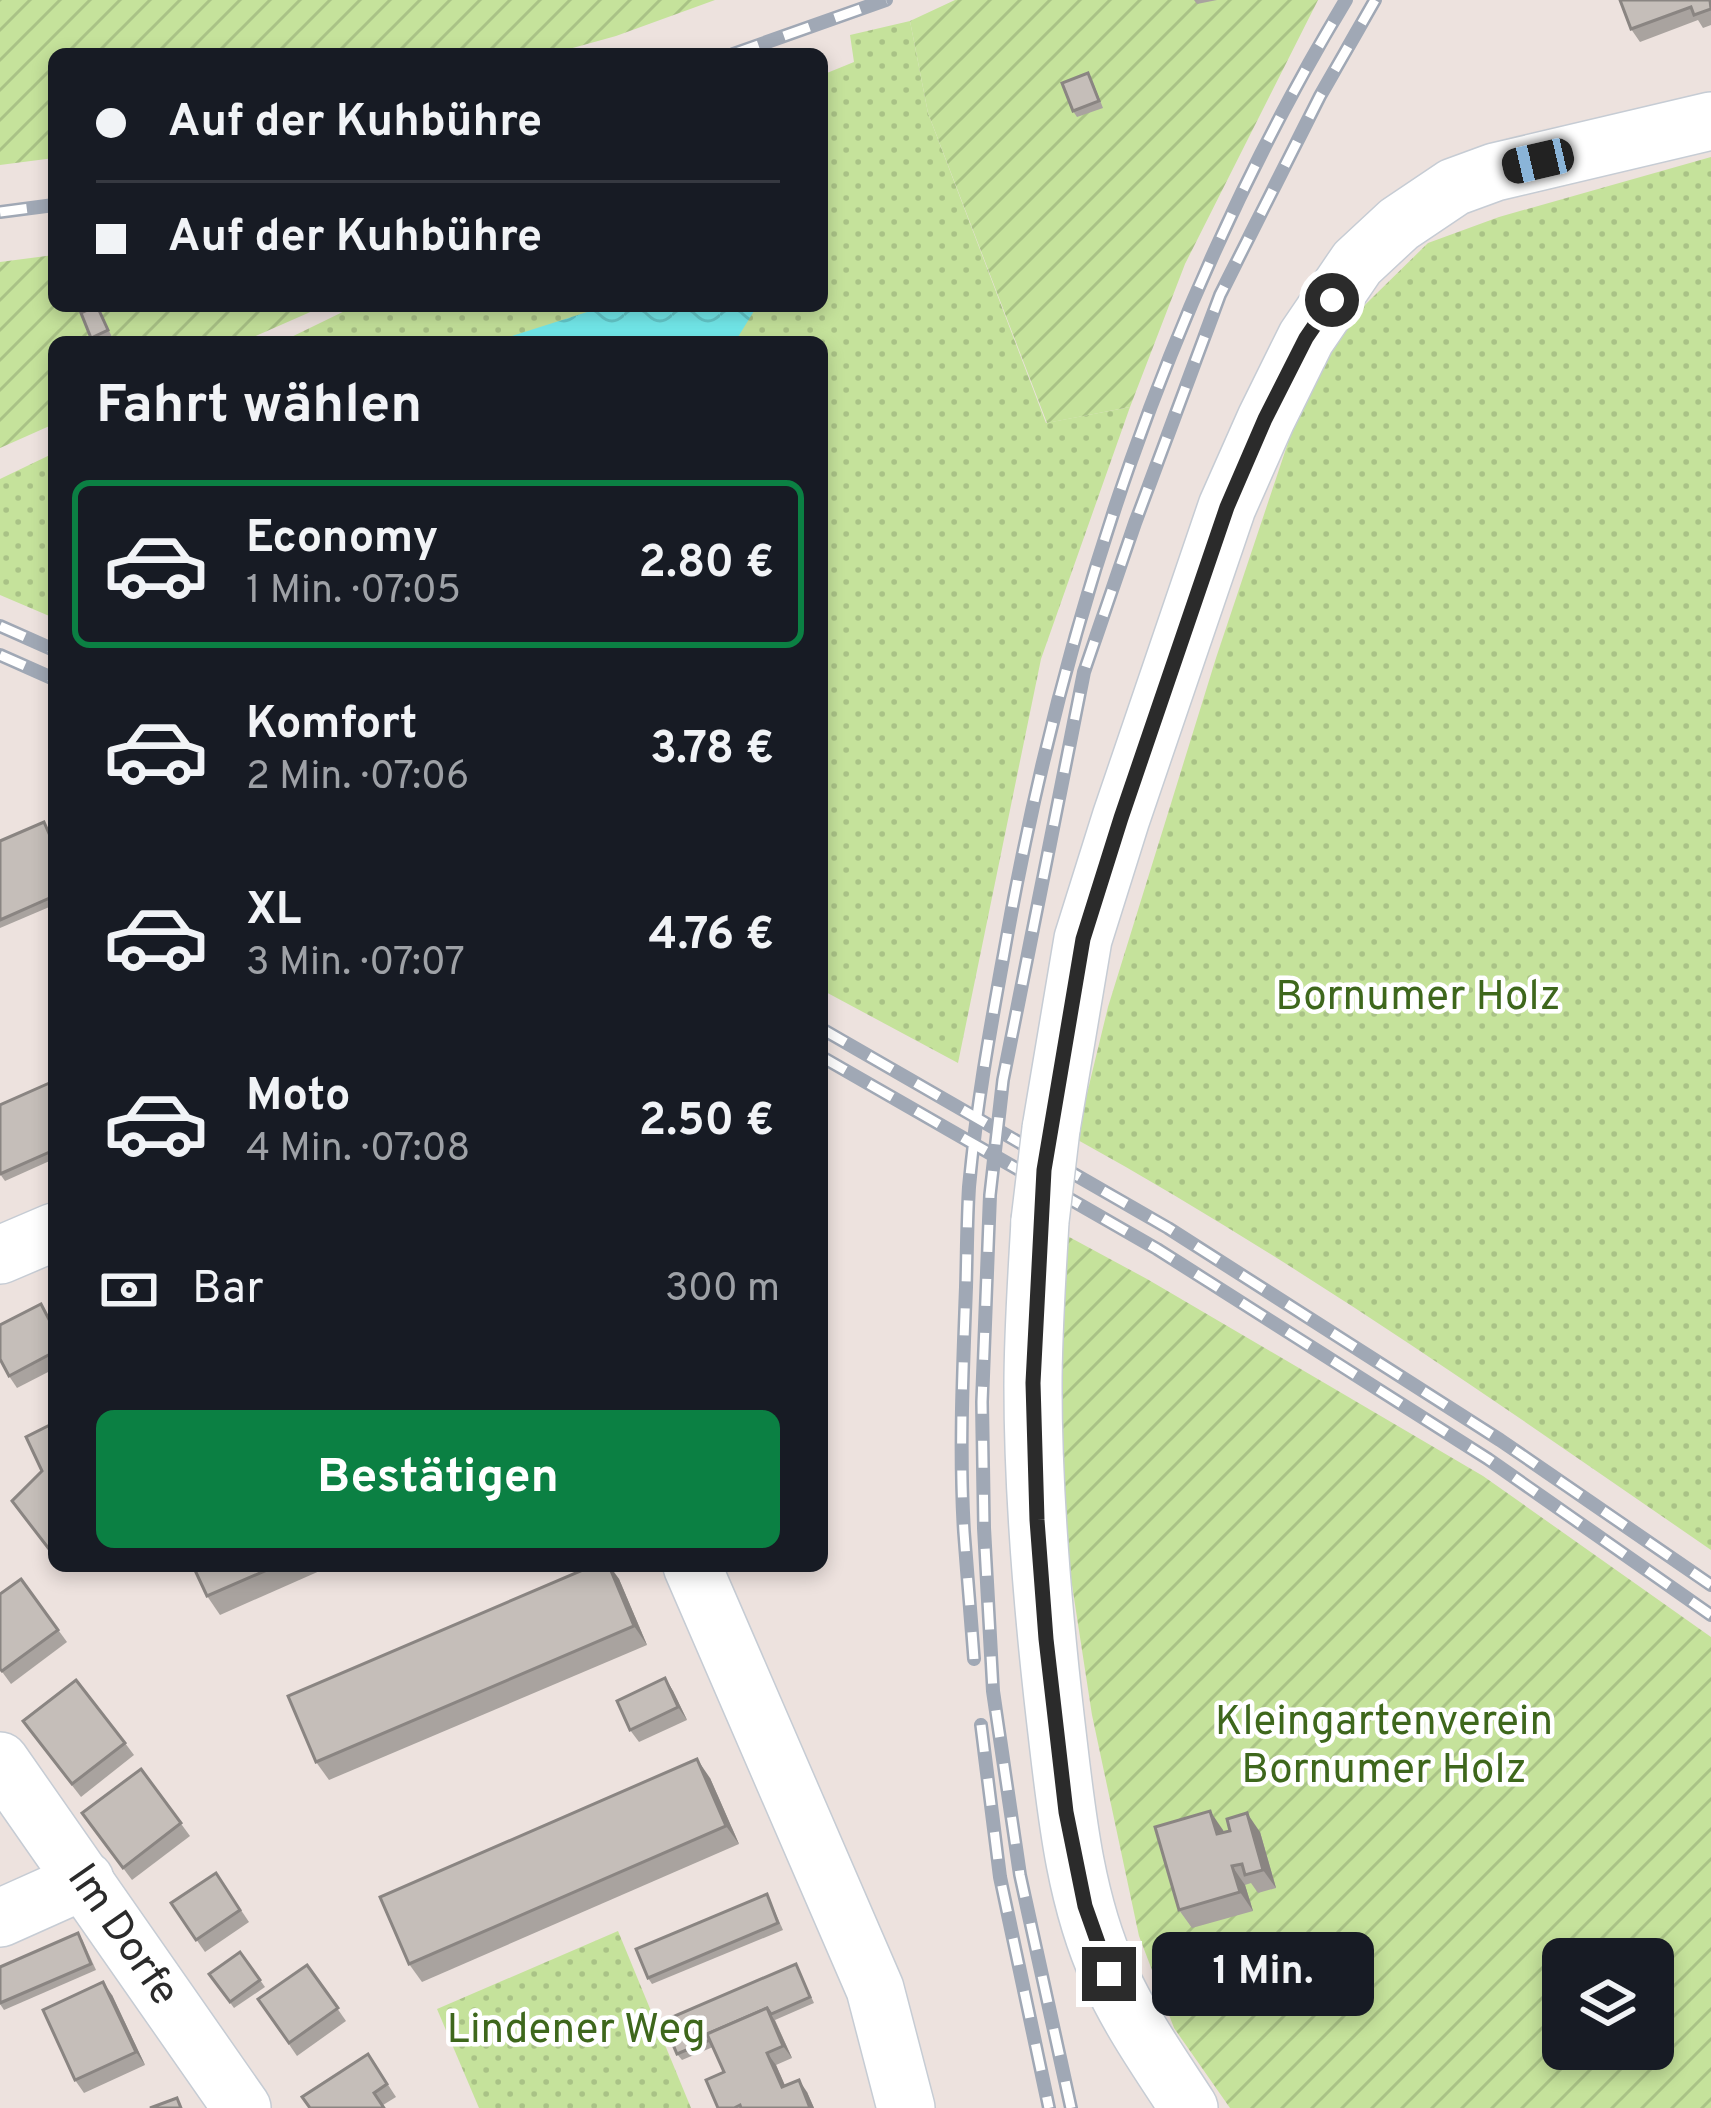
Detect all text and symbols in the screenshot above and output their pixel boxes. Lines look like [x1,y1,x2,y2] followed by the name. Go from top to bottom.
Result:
[168,95,542,152] text: Auf der Kuhbühre
[1499,135,1577,187] car
[168,210,542,267] text: Auf der Kuhbühre
[1305,273,1359,327] route start
[96,373,422,442] text: Fahrt wählen
[102,510,210,618] icon: car
[246,511,438,568] text: Economy
[639,536,774,593] text: 2.80 €
[246,568,461,617] text: 1 Min. · 07:05
[102,696,210,804] icon: car
[246,697,418,754] text: Komfort
[650,722,774,779] text: 3.78 €
[246,754,469,803] text: 2 Min. · 07:06
[102,882,210,990] icon: car
[246,883,301,940] text: XL
[649,908,774,965] text: 4.76 €
[246,940,465,989] text: 3 Min. · 07:07
[1275,972,1561,1025] park label: Bornumer Holz
[102,1068,210,1176] icon: car
[246,1069,350,1126] text: Moto
[639,1094,774,1151] text: 2.50 €
[246,1126,470,1175] text: 4 Min. · 07:08
[96,1257,162,1323] icon: cash
[192,1262,264,1319] text: Bar
[665,1266,780,1315] text: 300 m
[96,1410,780,1548] button: Bestätigen
[1215,1697,1553,1798] park label: Kleingartenverein Bornumer Holz
[54,1855,190,2017] street label: Im Dorfe
[1151,1932,1373,2016] callout: 1 Min.
[1542,1938,1674,2070] map controls
[1542,1938,1674,2070] button: layers
[1082,1947,1136,2001] route end
[1213,1949,1313,1998] text: 1 Min.
[446,2005,706,2058] park label: Lindener Weg

